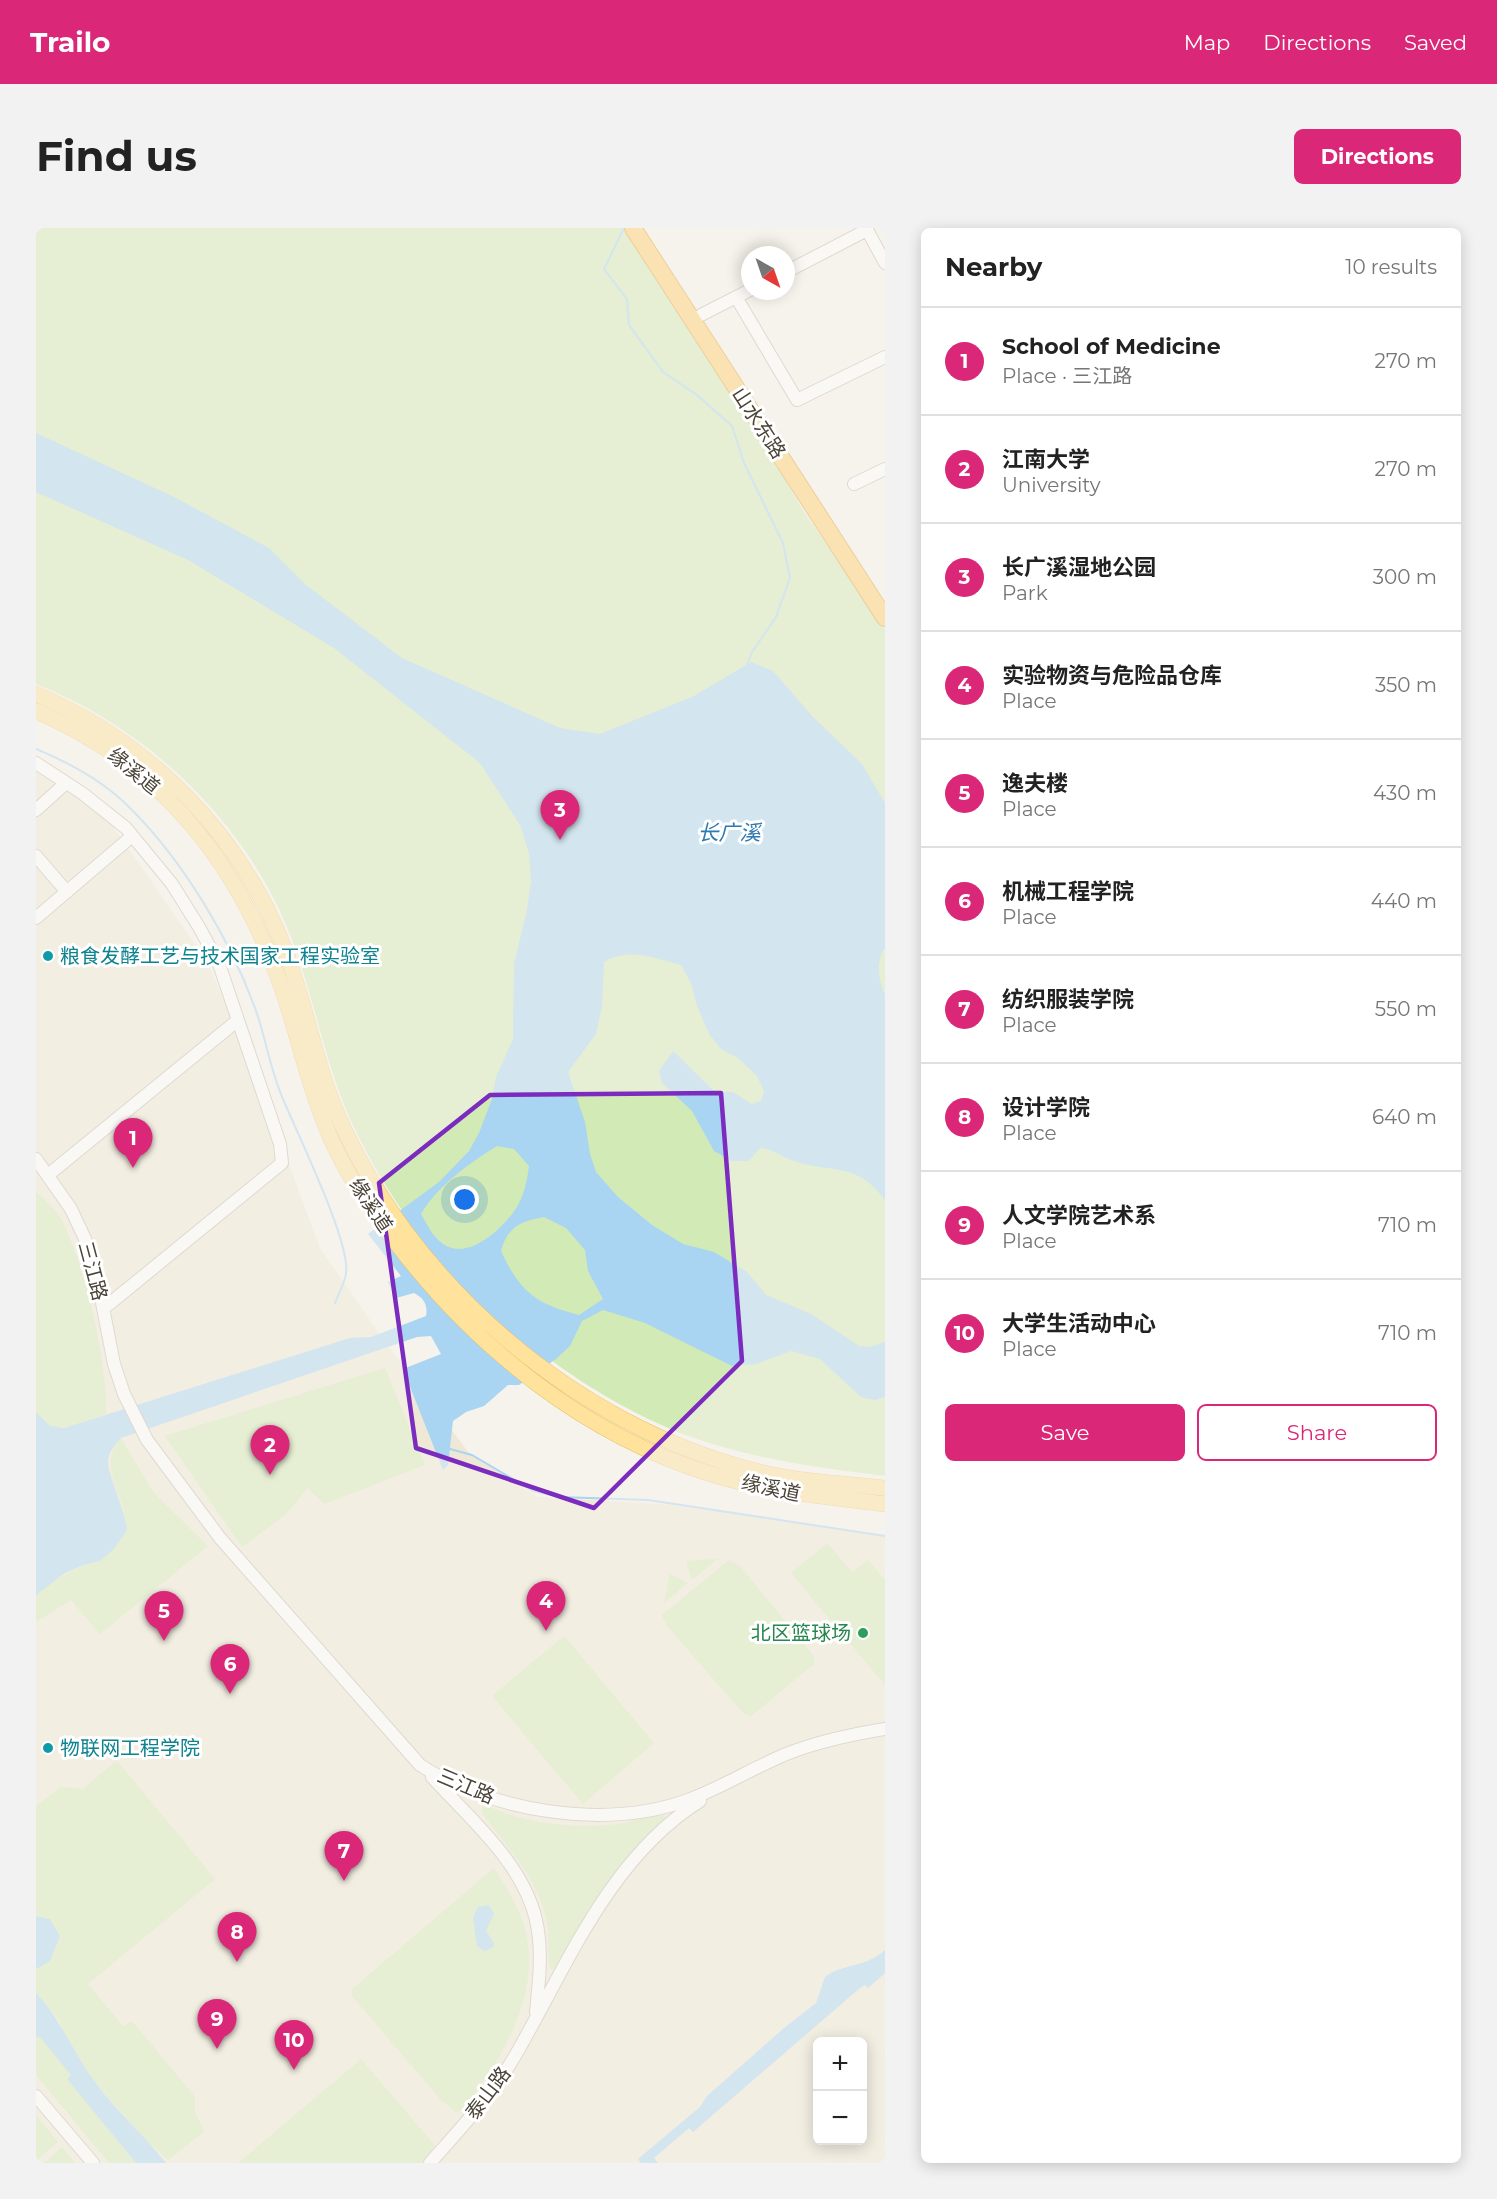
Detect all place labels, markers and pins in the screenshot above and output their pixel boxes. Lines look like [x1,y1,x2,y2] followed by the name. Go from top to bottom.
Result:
[540,790,580,840] pin: 3
[60,944,380,968] place label: 粮食发酵工艺与技术国家工程实验室
[41,949,55,963] marker: 粮食发酵工艺与技术国家工程实验室
[114,1118,152,1168] pin: 1
[250,1426,290,1475] pin: 2
[526,1582,566,1631] pin: 4
[144,1592,184,1641] pin: 5
[751,1621,851,1645] place label: 北区篮球场
[856,1626,870,1640] marker: 北区篮球场
[210,1644,250,1694] pin: 6
[60,1736,200,1760] place label: 物联网工程学院
[41,1741,55,1755] marker: 物联网工程学院
[324,1832,364,1881] pin: 7
[218,1912,256,1962] pin: 8
[198,2000,237,2049] pin: 9
[274,2020,314,2070] pin: 10

